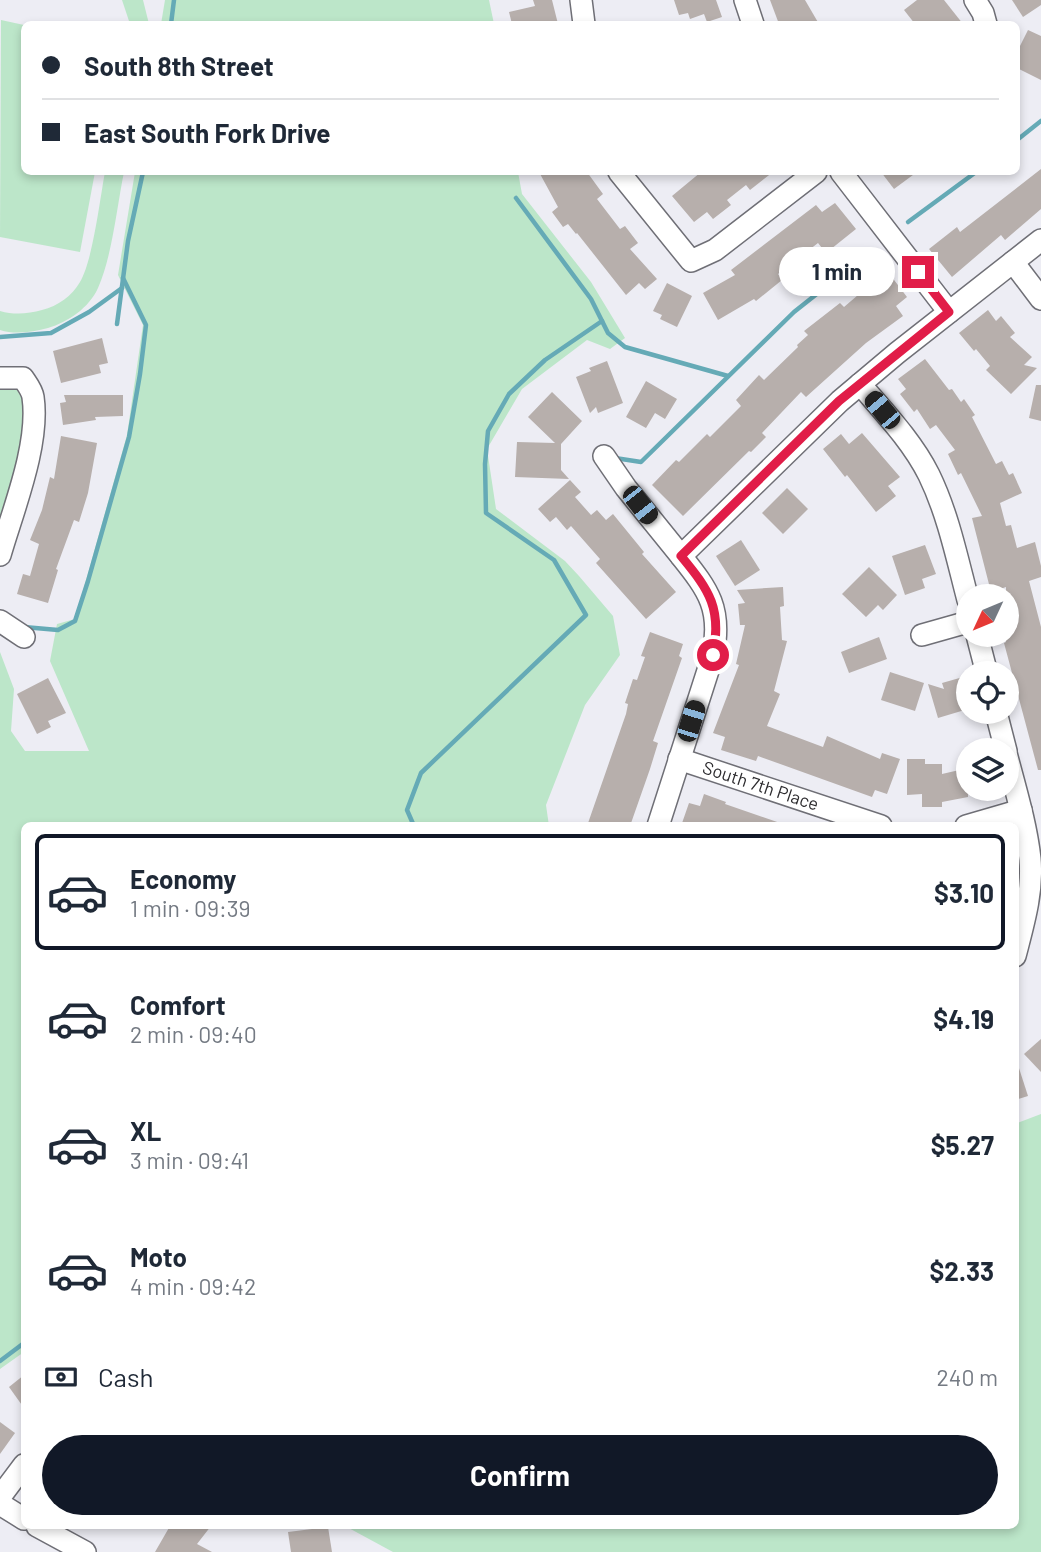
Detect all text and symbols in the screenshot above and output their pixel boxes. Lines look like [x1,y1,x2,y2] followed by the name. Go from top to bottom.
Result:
[84,50,274,81] text: South 8th Street
[84,117,331,148] text: East South Fork Drive
[778,247,894,296] callout: 1 min
[902,256,934,288] route end
[812,257,862,285] text: 1 min
[861,387,904,433] car
[619,482,662,528] car
[956,584,1018,648] north arrow
[956,584,1019,801] map controls
[697,639,729,671] route start
[956,661,1019,724] button: locate
[675,698,708,744] car
[956,738,1019,801] button: layers
[700,756,822,815] street label: South 7th Place
[46,861,109,924] icon: car
[130,863,236,894] text: Economy
[934,877,994,908] text: $3.10
[130,894,251,922] text: 1 min · 09:39
[46,987,109,1050] icon: car
[130,989,226,1020] text: Comfort
[933,1003,994,1034] text: $4.19
[130,1020,257,1048] text: 2 min · 09:40
[46,1113,109,1176] icon: car
[130,1115,161,1146] text: XL
[931,1129,994,1160] text: $5.27
[130,1146,249,1174] text: 3 min · 09:41
[46,1239,109,1302] icon: car
[130,1241,187,1272] text: Moto
[929,1255,994,1286] text: $2.33
[130,1272,256,1300] text: 4 min · 09:42
[42,1358,80,1396] icon: cash
[98,1361,153,1392] text: Cash
[936,1363,998,1391] text: 240 m
[42,1435,998,1515] button: Confirm

